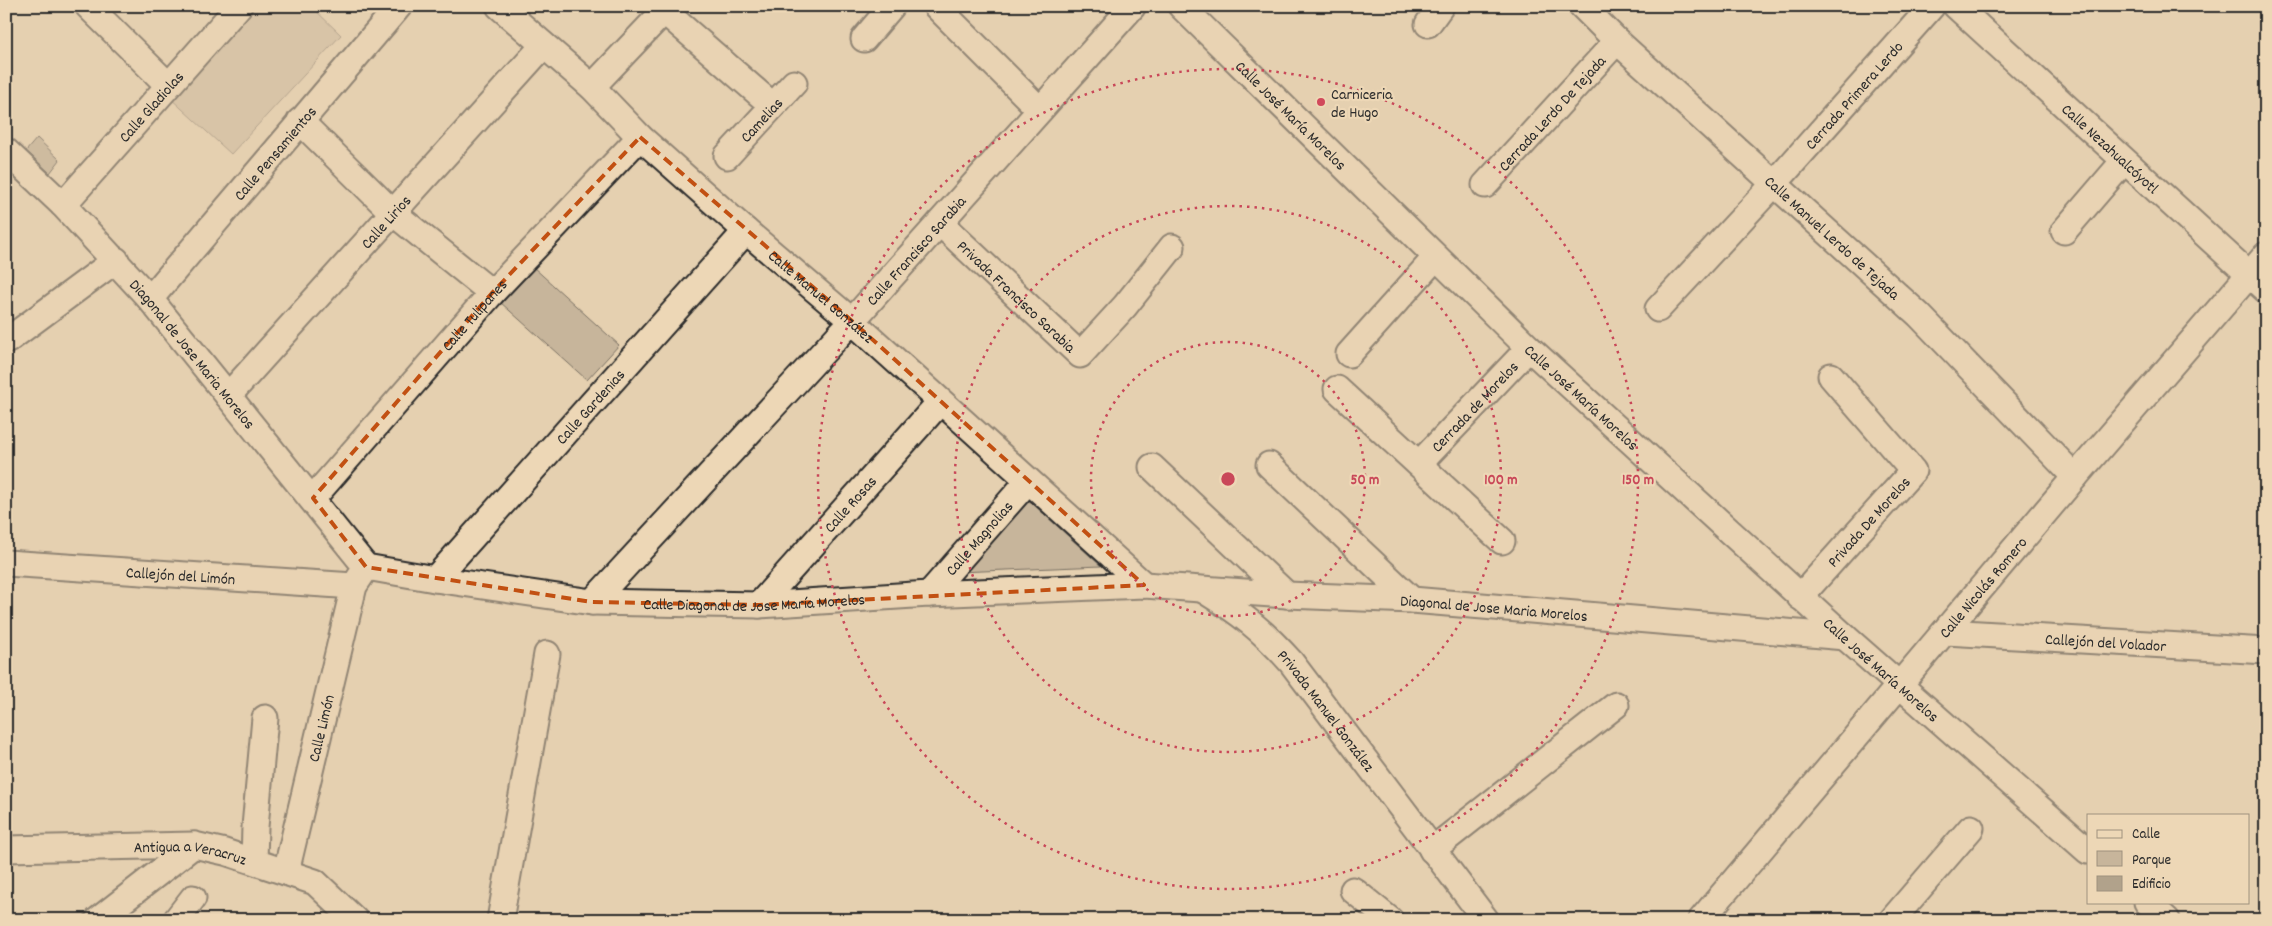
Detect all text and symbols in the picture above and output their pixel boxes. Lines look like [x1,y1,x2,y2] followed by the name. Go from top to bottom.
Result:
[1801,37,1910,156] street label: Cerrada Primera Lerdo
[1494,51,1613,178] street label: Cerrada Lerdo De Tejada
[1229,56,1351,177] street label: Calle José María Morelos
[114,67,191,149] street label: Calle Gladiolas
[1331,84,1393,125] place label: Carniceria de Hugo
[736,93,790,149] street label: Camelias
[1315,96,1327,108] marker: Carniceria de Hugo
[2055,99,2163,200] street label: Calle Nezahualcóyotl
[229,102,323,207] street label: Calle Pensamientos
[1758,171,1904,307] street label: Calle Manuel Lerdo de Tejada
[356,191,418,255] street label: Calle Lirios
[862,191,973,312] street label: Calle Francisco Sarabia
[951,236,1080,360] street label: Privada Francisco Sarabia
[762,246,878,350] street label: Calle Manuel González
[437,274,514,357] street label: Calle Tulipanes
[123,275,260,435] street label: Diagonal de Jose Maria Morelos
[1518,340,1643,457] street label: Calle José María Morelos
[1427,357,1525,459] street label: Cerrada de Morelos
[551,365,632,451] street label: Calle Gardenias
[1219,470,1237,488] centre of rings
[1351,470,1379,492] text: 50 m
[1484,470,1518,492] text: 100 m
[1622,470,1654,492] text: 150 m
[820,471,883,539] street label: Calle Rosas
[1823,472,1917,573] street label: Privada De Morelos
[941,496,1020,582] street label: Calle Magnolias
[1935,533,2034,644] street label: Calle Nicolás Romero
[125,562,236,592] street label: Callejón del Limón
[643,589,866,619] street label: Calle Diagonal de Jose María Morelos
[1400,591,1589,629] street label: Diagonal de Jose Maria Morelos
[1817,613,1943,729] street label: Calle José María Morelos
[2044,629,2167,659] street label: Callejón del Volador
[1271,645,1379,778] street label: Privada Manuel González
[304,692,342,765] street label: Calle Limón
[2087,814,2250,904] legend
[2132,824,2161,846] text: Calle
[133,836,249,872] street label: Antigua a Veracruz
[2132,850,2172,872] text: Parque
[2132,874,2171,896] text: Edificio

